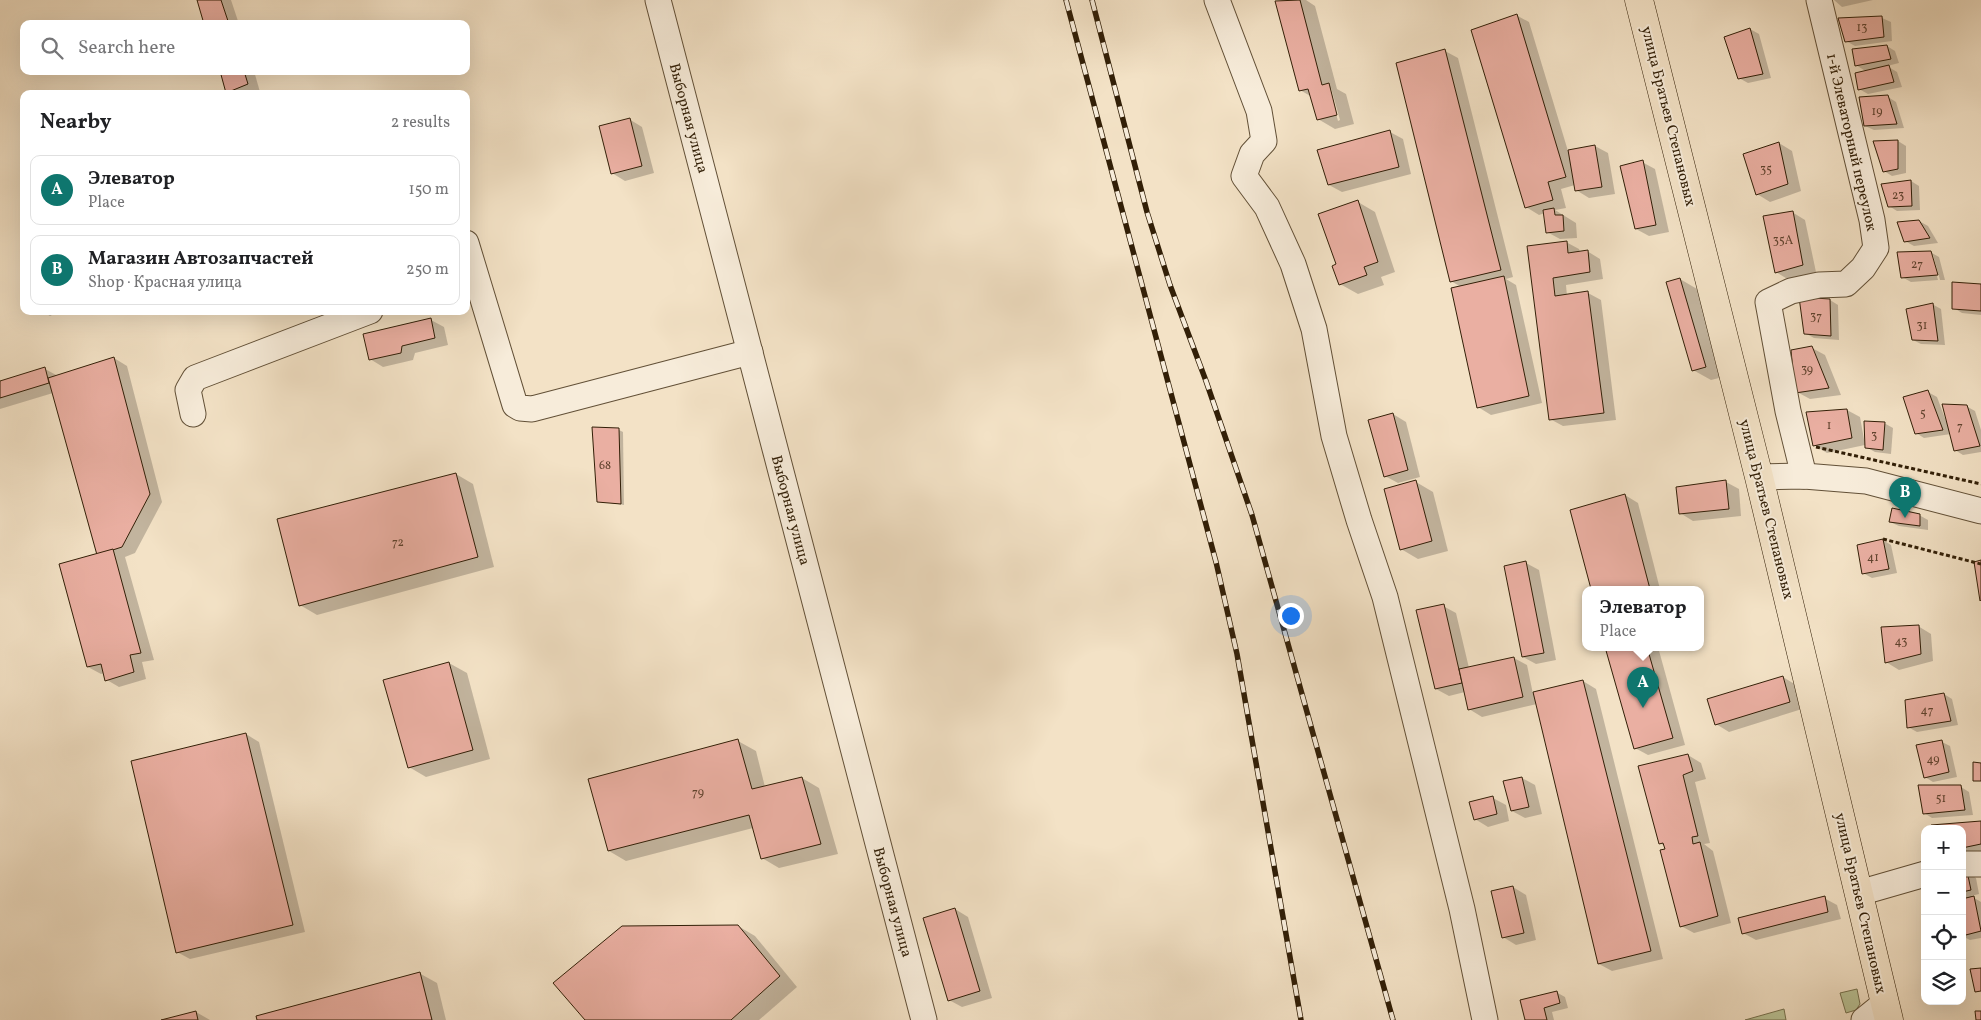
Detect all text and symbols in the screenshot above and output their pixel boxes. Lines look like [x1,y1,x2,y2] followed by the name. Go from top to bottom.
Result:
[20,20,470,75] search box
[1857,20,1867,36] house number: 13
[1635,24,1700,209] street label: улица Братьев Степановых
[38,34,66,62] icon: search
[78,35,175,61] text: Search here
[1820,51,1881,233] street label: 1-й Элеваторный переулок
[663,61,712,176] street label: Выборная улица
[1872,104,1882,120] house number: 19
[40,108,111,137] text: Nearby
[391,112,450,134] text: 2 results
[1760,162,1772,178] house number: 35
[88,166,175,192] text: Элеватор
[51,179,63,201] text: A
[408,179,449,201] text: 150 m
[1892,188,1904,204] house number: 23
[88,192,125,214] text: Place
[1773,233,1794,249] house number: 35А
[88,246,313,272] text: Магазин Автозапчастей
[1911,257,1923,273] house number: 27
[52,259,62,281] text: B
[406,259,449,281] text: 250 m
[88,272,242,294] text: Shop · Красная улица
[1810,309,1822,325] house number: 37
[1917,318,1927,334] house number: 31
[1801,362,1813,378] house number: 39
[1920,406,1926,422] house number: 5
[1733,417,1798,602] street label: улица Братьев Степановых
[1827,418,1831,434] house number: 1
[1957,419,1963,435] house number: 7
[1871,428,1877,444] house number: 3
[765,453,814,568] street label: Выборная улица
[599,458,611,474] house number: 68
[1889,477,1921,518] pin: B
[392,535,404,551] house number: 72
[1867,550,1879,566] house number: 41
[1582,586,1704,651] popup
[1600,595,1686,621] text: Элеватор
[1278,603,1304,629] your location
[1600,621,1636,643] text: Place
[1895,634,1907,650] house number: 43
[1627,667,1659,708] pin: A
[1921,703,1934,719] house number: 47
[1926,752,1940,768] house number: 49
[692,785,704,801] house number: 79
[1936,791,1946,807] house number: 51
[1828,811,1891,996] street label: улица Братьев Степановых
[1921,825,1966,1005] map controls
[1921,825,1966,870] button: +
[867,845,916,960] street label: Выборная улица
[1921,870,1966,915] button: −
[1921,915,1966,960] button: locate
[1921,960,1966,1005] button: layers

